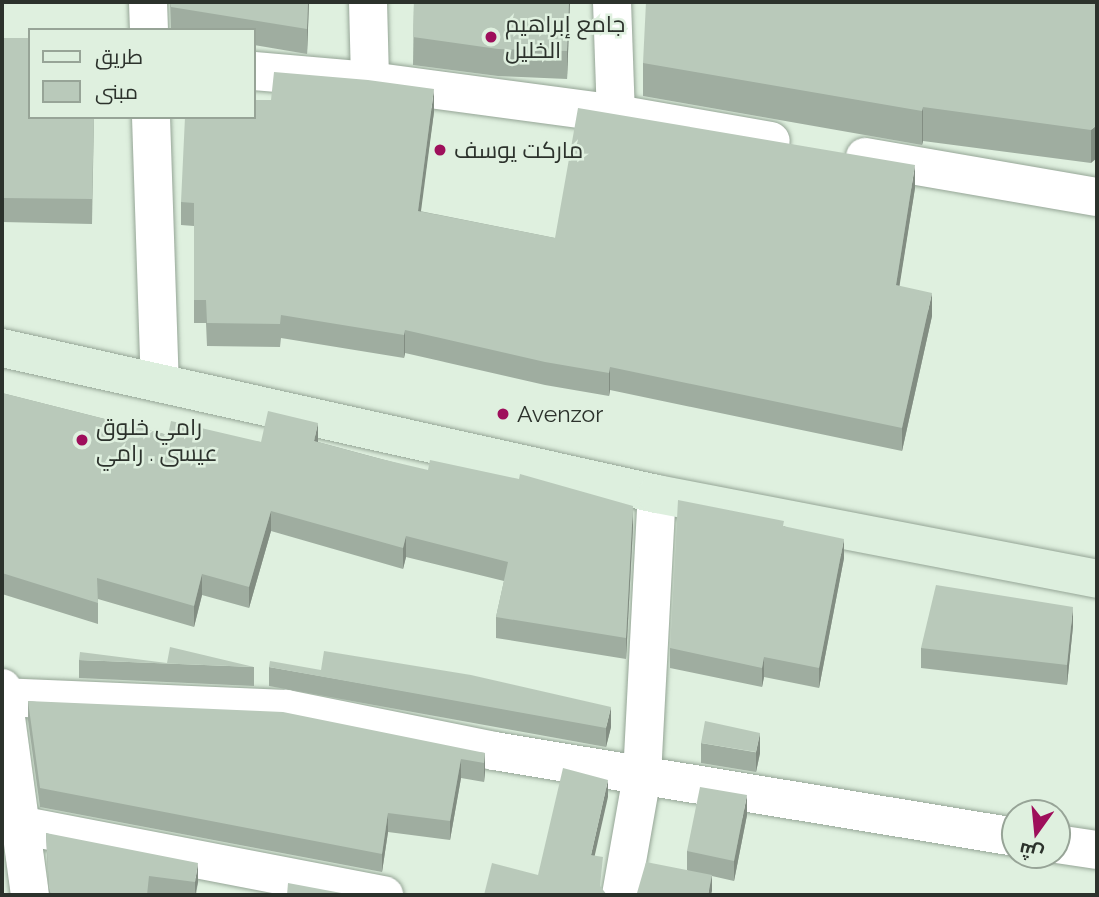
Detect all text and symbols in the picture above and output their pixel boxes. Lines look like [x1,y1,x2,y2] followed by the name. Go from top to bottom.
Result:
[505,10,625,64] place label: جامع إبراهيم الخليل
[28,28,256,119] legend
[483,29,499,45] marker: جامع إبراهيم الخليل
[95,44,143,69] text: طريق
[95,79,138,104] text: مبنى
[454,136,583,164] place label: ماركت يوسف
[432,142,448,158] marker: ماركت يوسف
[517,400,603,428] place label: Avenzor
[495,406,511,422] marker: Avenzor
[96,413,218,467] place label: رامي خلوق عيسى . رامي
[74,432,90,448] marker: رامي خلوق عيسى . رامي
[1001,799,1071,869] north arrow
[1016,839,1046,866] text: ش

